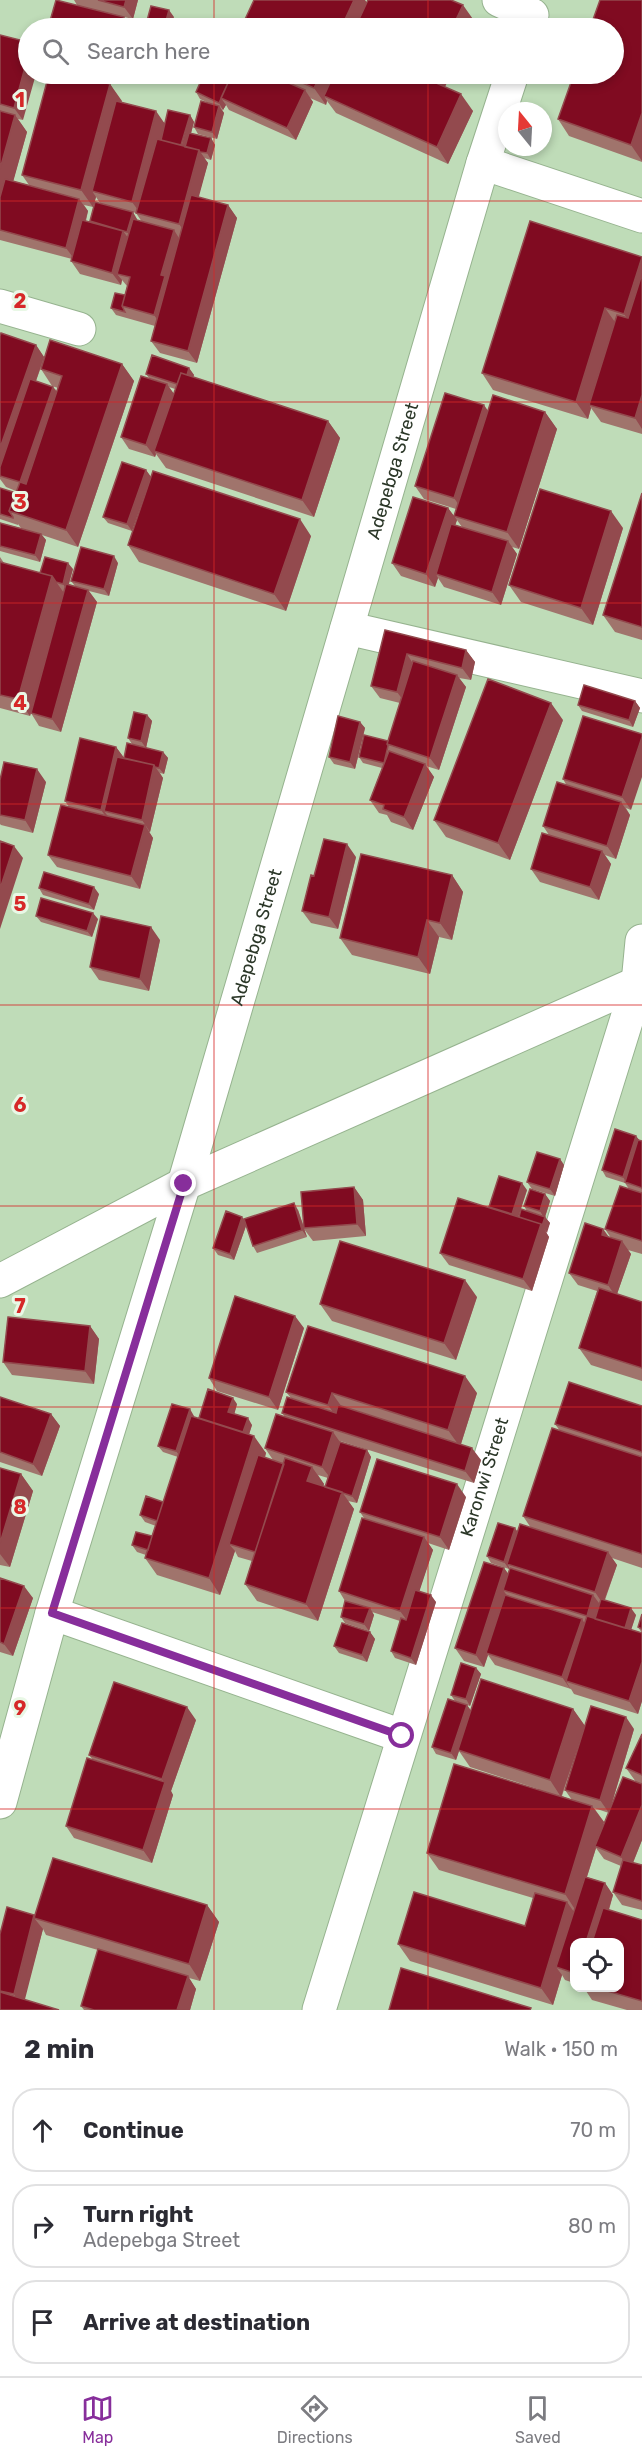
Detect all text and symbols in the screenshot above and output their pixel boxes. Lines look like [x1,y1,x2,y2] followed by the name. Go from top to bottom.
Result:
[18,18,624,84] search box
[39,35,72,68] icon: search
[87,38,210,65] text: Search here
[15,88,25,112] text: 1
[498,102,552,156] north arrow
[14,289,27,313] text: 2
[362,400,423,542] street label: Adepebga Street
[13,490,27,514] text: 3
[13,691,27,715] text: 4
[226,866,287,1008] street label: Adepebga Street
[14,892,27,916] text: 5
[13,1093,27,1117] text: 6
[170,1170,196,1196] route end
[14,1294,26,1318] text: 7
[456,1415,513,1539] street label: Karonwi Street
[13,1495,27,1519] text: 8
[14,1696,27,1720] text: 9
[388,1722,414,1748] route start
[570,1938,624,1992] map controls
[570,1938,624,1992] button: locate
[24,2034,94,2065] text: 2 min
[504,2037,618,2061] text: Walk · 150 m
[26,2114,59,2147] icon: ahead
[83,2117,184,2144] text: Continue
[570,2118,616,2142] text: 70 m
[83,2201,193,2228] text: Turn right
[26,2210,59,2243] icon: right
[568,2214,616,2238] text: 80 m
[83,2228,240,2252] text: Adepebga Street
[26,2306,59,2339] icon: arrive
[83,2309,310,2336] text: Arrive at destination
[81,2392,114,2447] tab: Map
[277,2392,353,2447] tab: Directions
[515,2392,561,2447] tab: Saved

